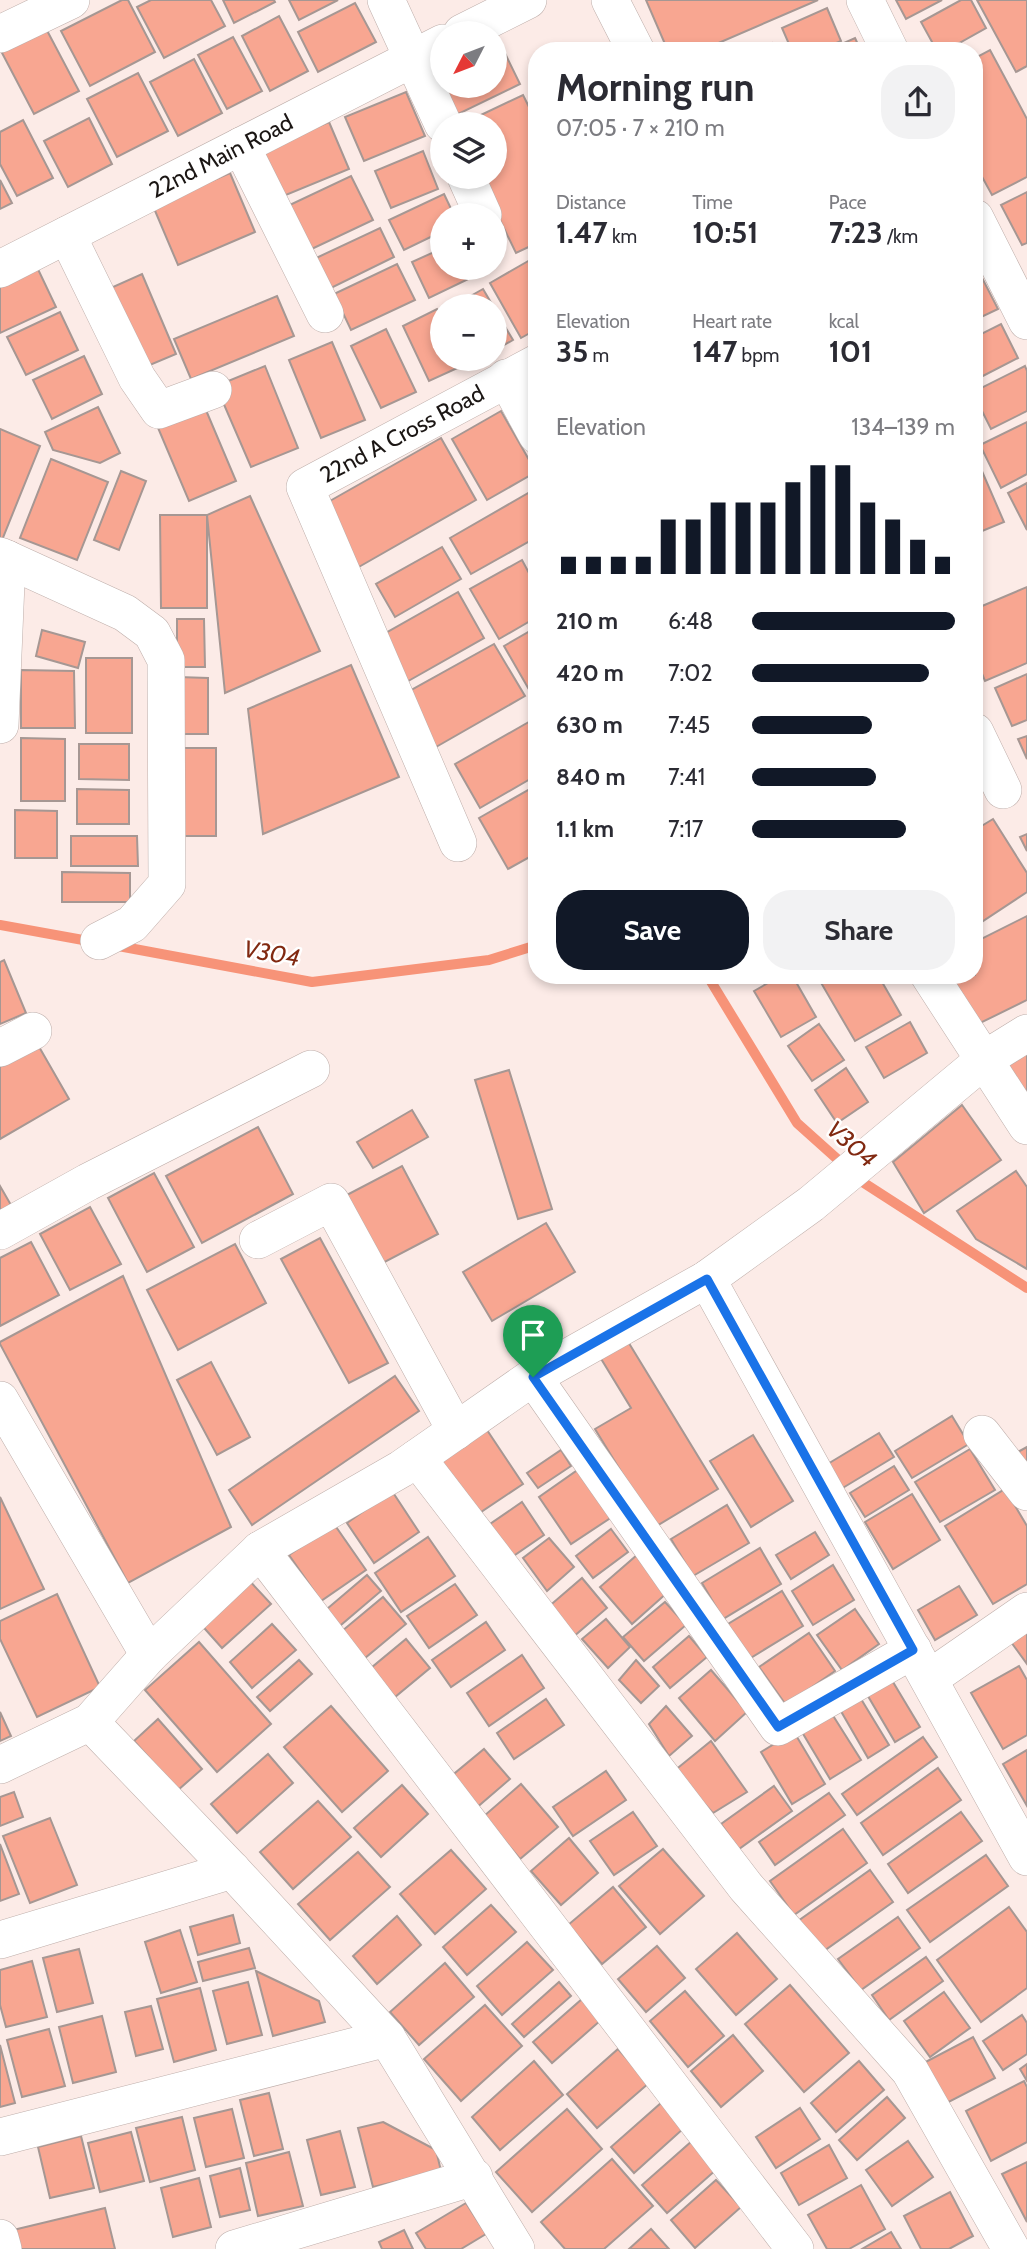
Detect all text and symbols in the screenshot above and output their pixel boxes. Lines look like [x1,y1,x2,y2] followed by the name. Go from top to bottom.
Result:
[430,21,508,98] north arrow
[430,21,507,371] map controls
[556,64,755,111] text: Morning run
[881,65,955,139] button: share
[145,108,297,204] street label: 22nd Main Road
[430,112,507,189] button: layers
[556,114,725,142] text: 07:05 · 7 × 210 m
[556,191,626,214] text: Distance
[692,191,733,214] text: Time
[829,191,867,214] text: Pace
[430,203,507,280] button: +
[556,214,608,251] text: 1.47
[692,214,758,251] text: 10:51
[829,214,883,251] text: 7:23
[608,225,637,248] text: km
[883,225,918,248] text: /km
[430,294,507,371] button: −
[556,310,630,333] text: Elevation
[692,310,772,333] text: Heart rate
[829,310,859,333] text: kcal
[556,333,588,370] text: 35
[692,333,737,370] text: 147
[829,333,872,370] text: 101
[588,344,609,367] text: m
[737,344,779,367] text: bpm
[315,379,489,489] street label: 22nd A Cross Road
[556,413,646,441] text: Elevation
[851,413,955,441] text: 134–139 m
[556,607,618,635] text: 210 m
[668,607,713,635] text: 6:48
[556,659,624,687] text: 420 m
[668,659,712,687] text: 7:02
[556,711,623,739] text: 630 m
[668,711,710,739] text: 7:45
[556,763,626,791] text: 840 m
[668,763,705,791] text: 7:41
[556,815,614,843] text: 1.1 km
[668,815,703,843] text: 7:17
[556,890,749,970] button: Save
[763,890,955,970] button: Share
[242,934,302,972] water label: V304
[821,1115,883,1173] water label: V304
[503,1305,563,1377] pin
[514,1316,552,1354] icon: arrive

